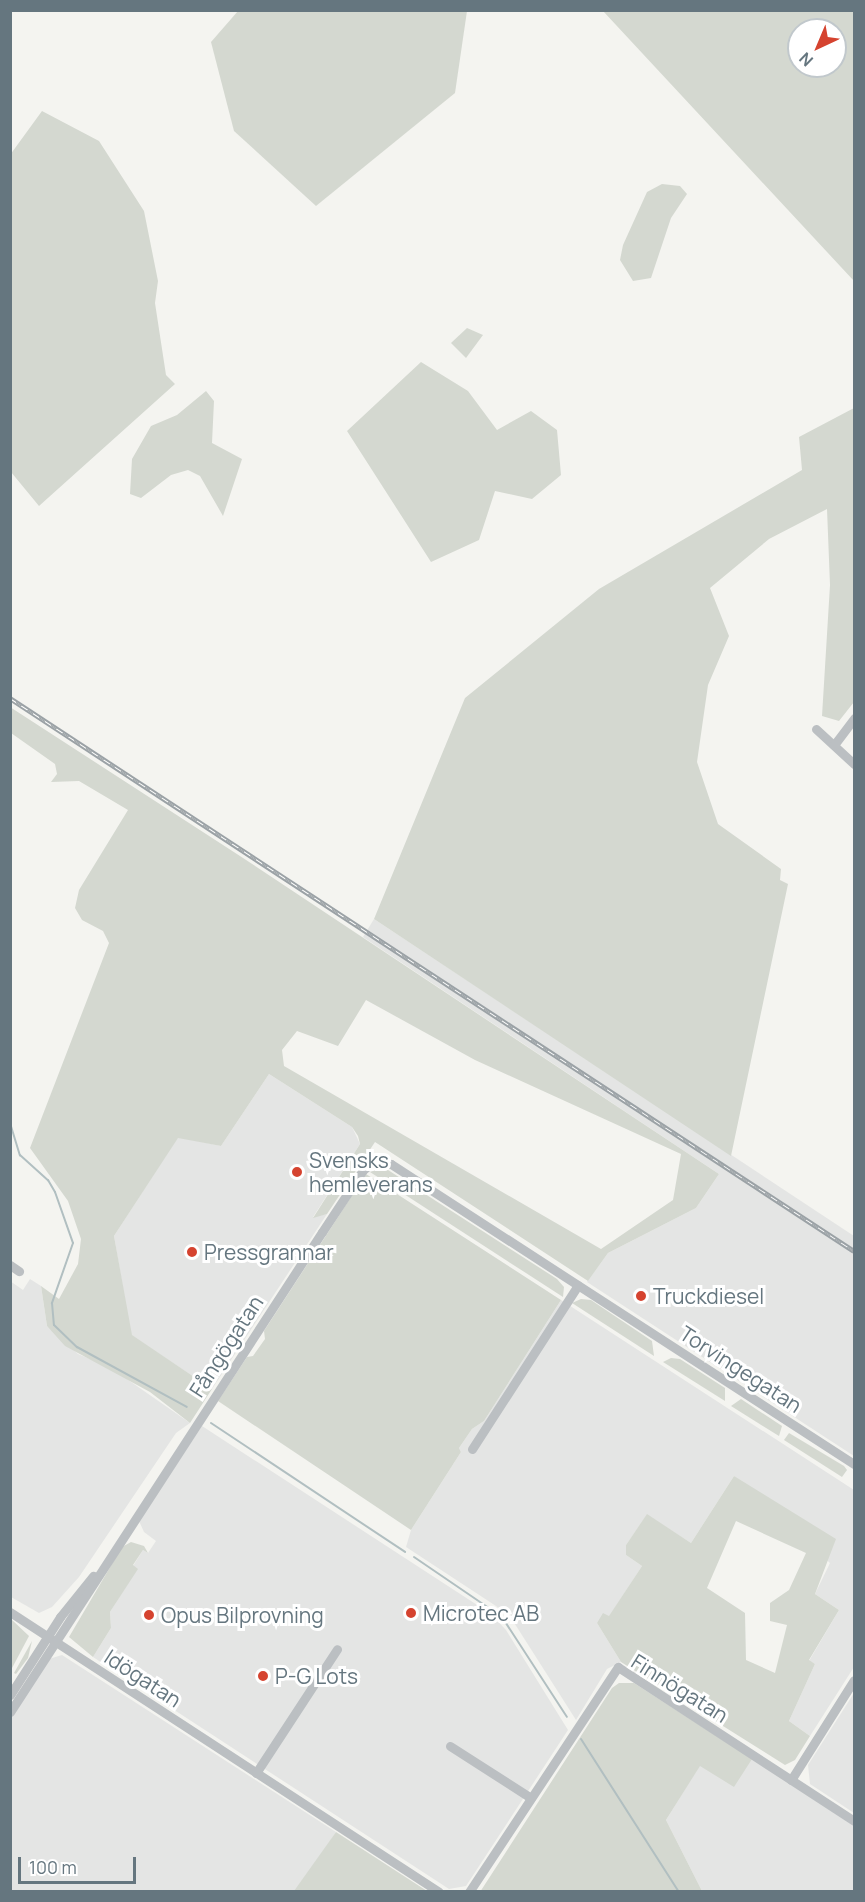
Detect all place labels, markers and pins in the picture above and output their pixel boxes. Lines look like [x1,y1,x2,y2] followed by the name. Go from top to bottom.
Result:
[309,1147,433,1197] place label: Svensks hemleverans
[290,1165,304,1179] marker: Svensks hemleverans
[204,1239,334,1265] place label: Pressgrannar
[185,1245,199,1259] marker: Pressgrannar
[653,1283,764,1309] place label: Truckdiesel
[634,1289,648,1303] marker: Truckdiesel
[423,1600,539,1626] place label: Microtec AB
[161,1602,324,1628] place label: Opus Bilprovning
[404,1606,418,1620] marker: Microtec AB
[142,1608,156,1622] marker: Opus Bilprovning
[275,1663,358,1689] place label: P-G Lots
[256,1669,270,1683] marker: P-G Lots

